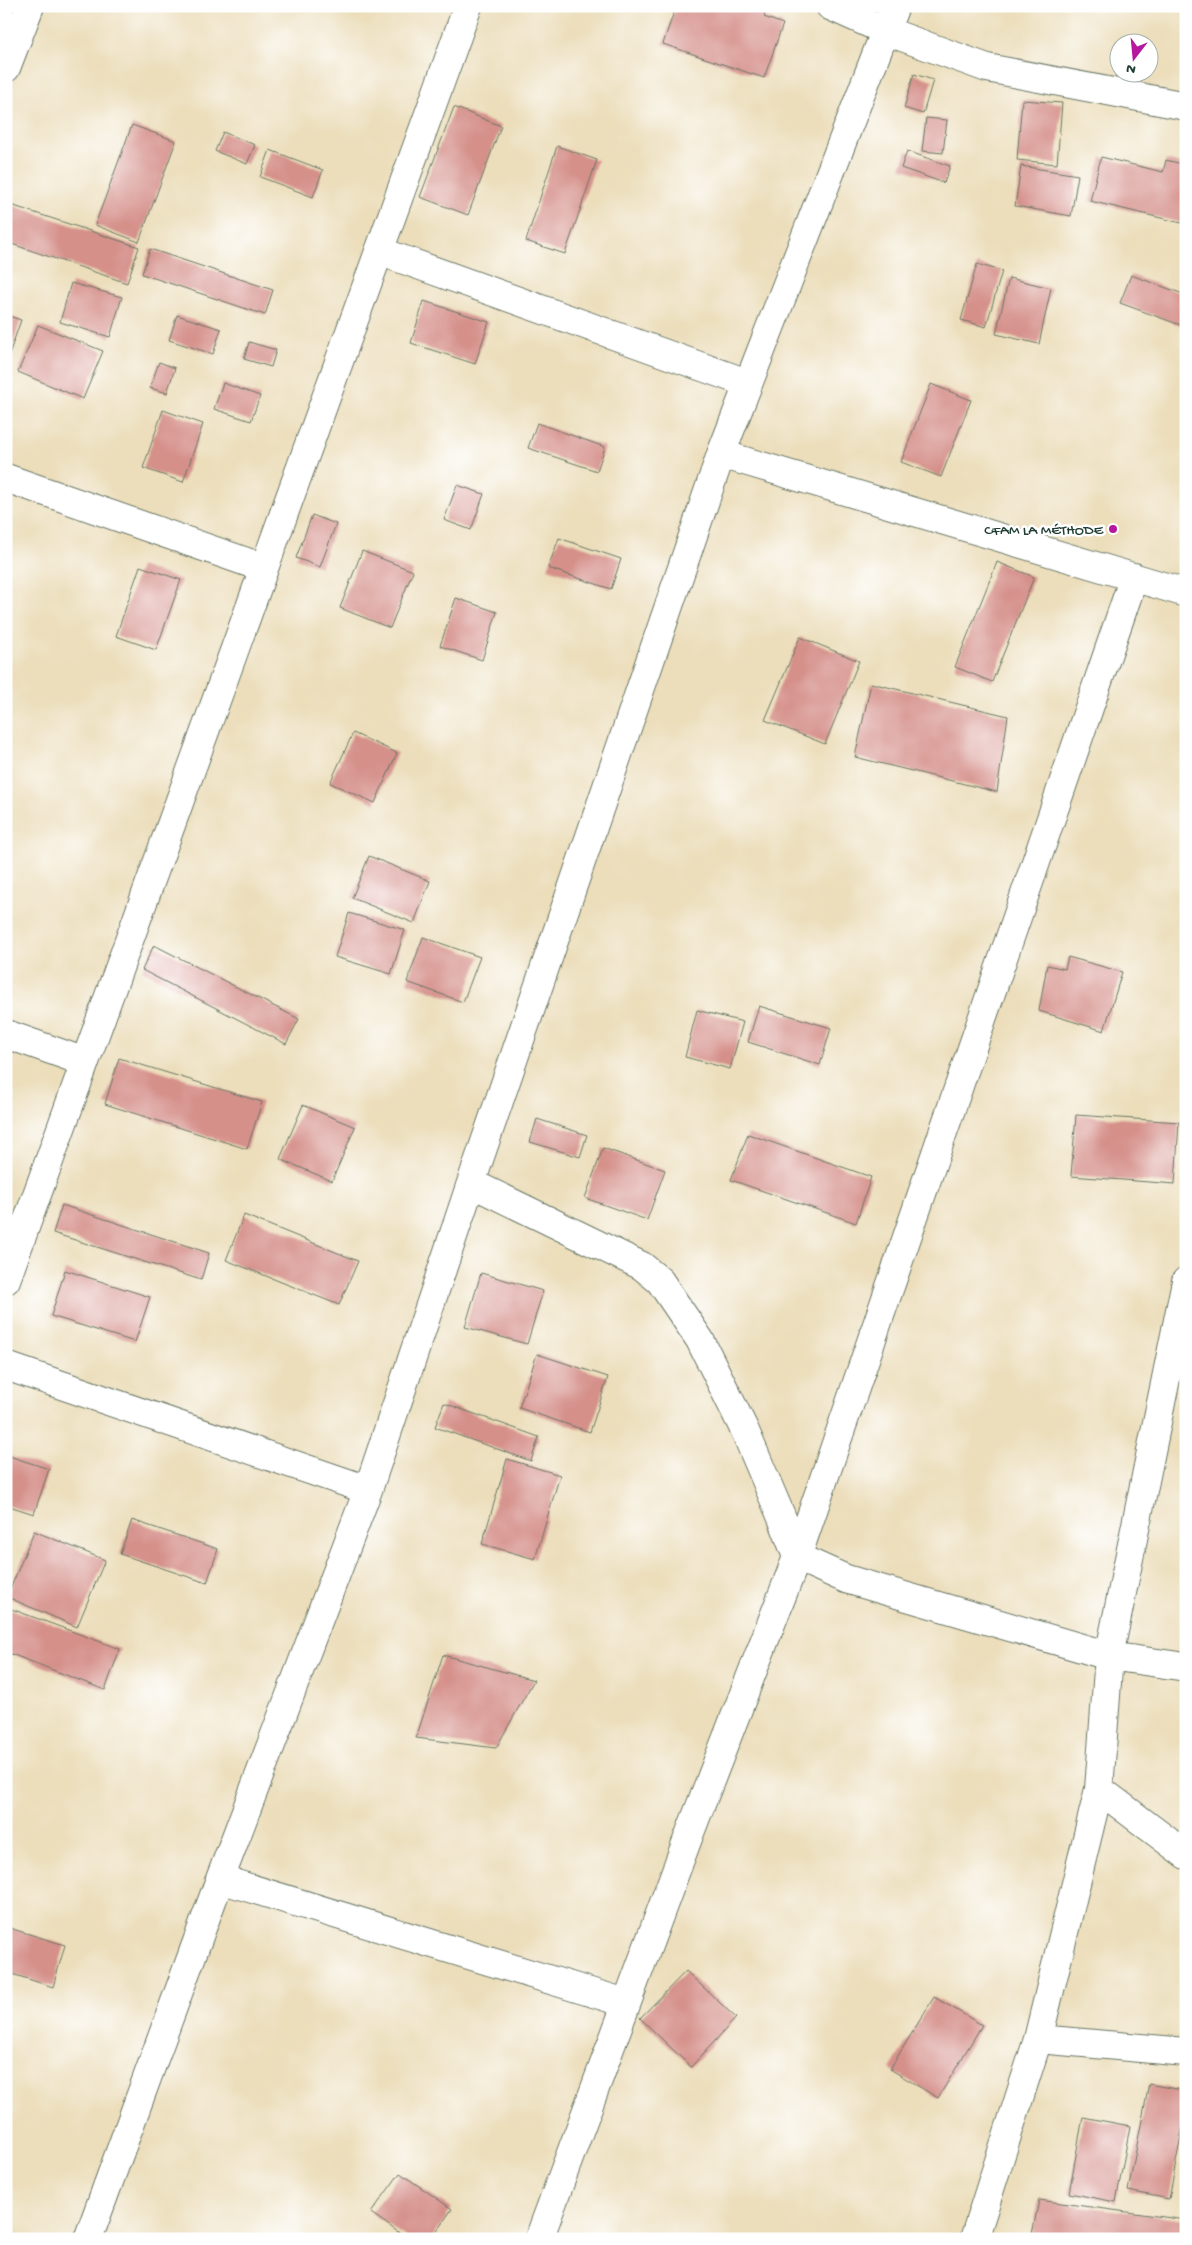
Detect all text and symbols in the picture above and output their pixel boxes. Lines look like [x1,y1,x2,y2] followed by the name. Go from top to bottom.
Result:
[1110,32,1160,82] north arrow
[1124,59,1138,78] text: N
[984,522,1104,540] place label: CFAM LA MÉTHODE
[1107,523,1119,535] marker: CFAM LA MÉTHODE

